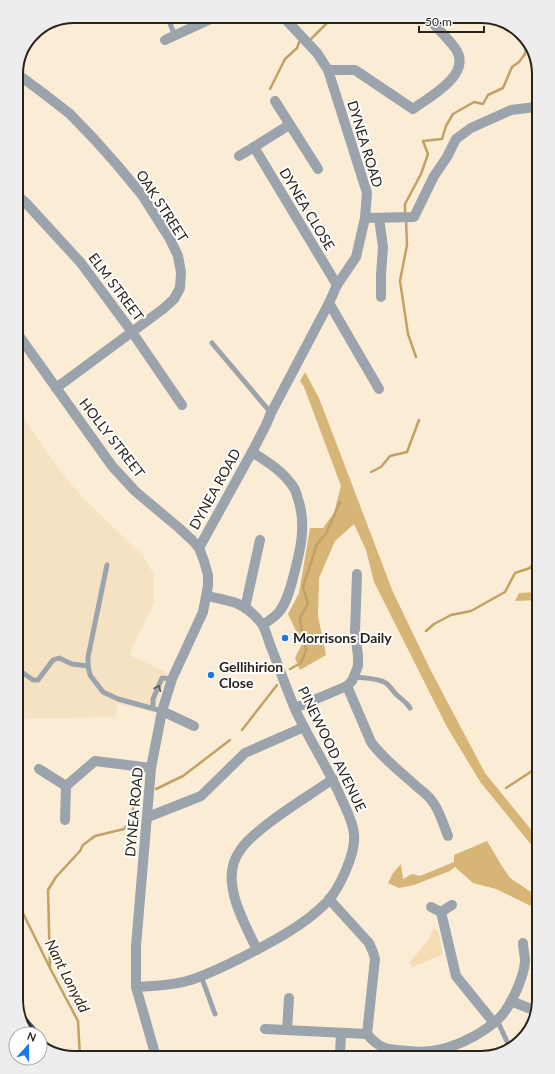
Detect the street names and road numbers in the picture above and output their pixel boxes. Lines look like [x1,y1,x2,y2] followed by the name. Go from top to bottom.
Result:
[344,98,387,189] street label: DYNEA ROAD
[276,164,339,253] street label: DYNEA CLOSE
[133,167,192,245] street label: OAK STREET
[85,249,148,325] street label: ELM STREET
[76,395,149,481] street label: HOLLY STREET
[185,445,244,532] street label: DYNEA ROAD
[295,683,370,814] street label: PINEWOOD AVENUE
[121,766,146,858] street label: DYNEA ROAD

